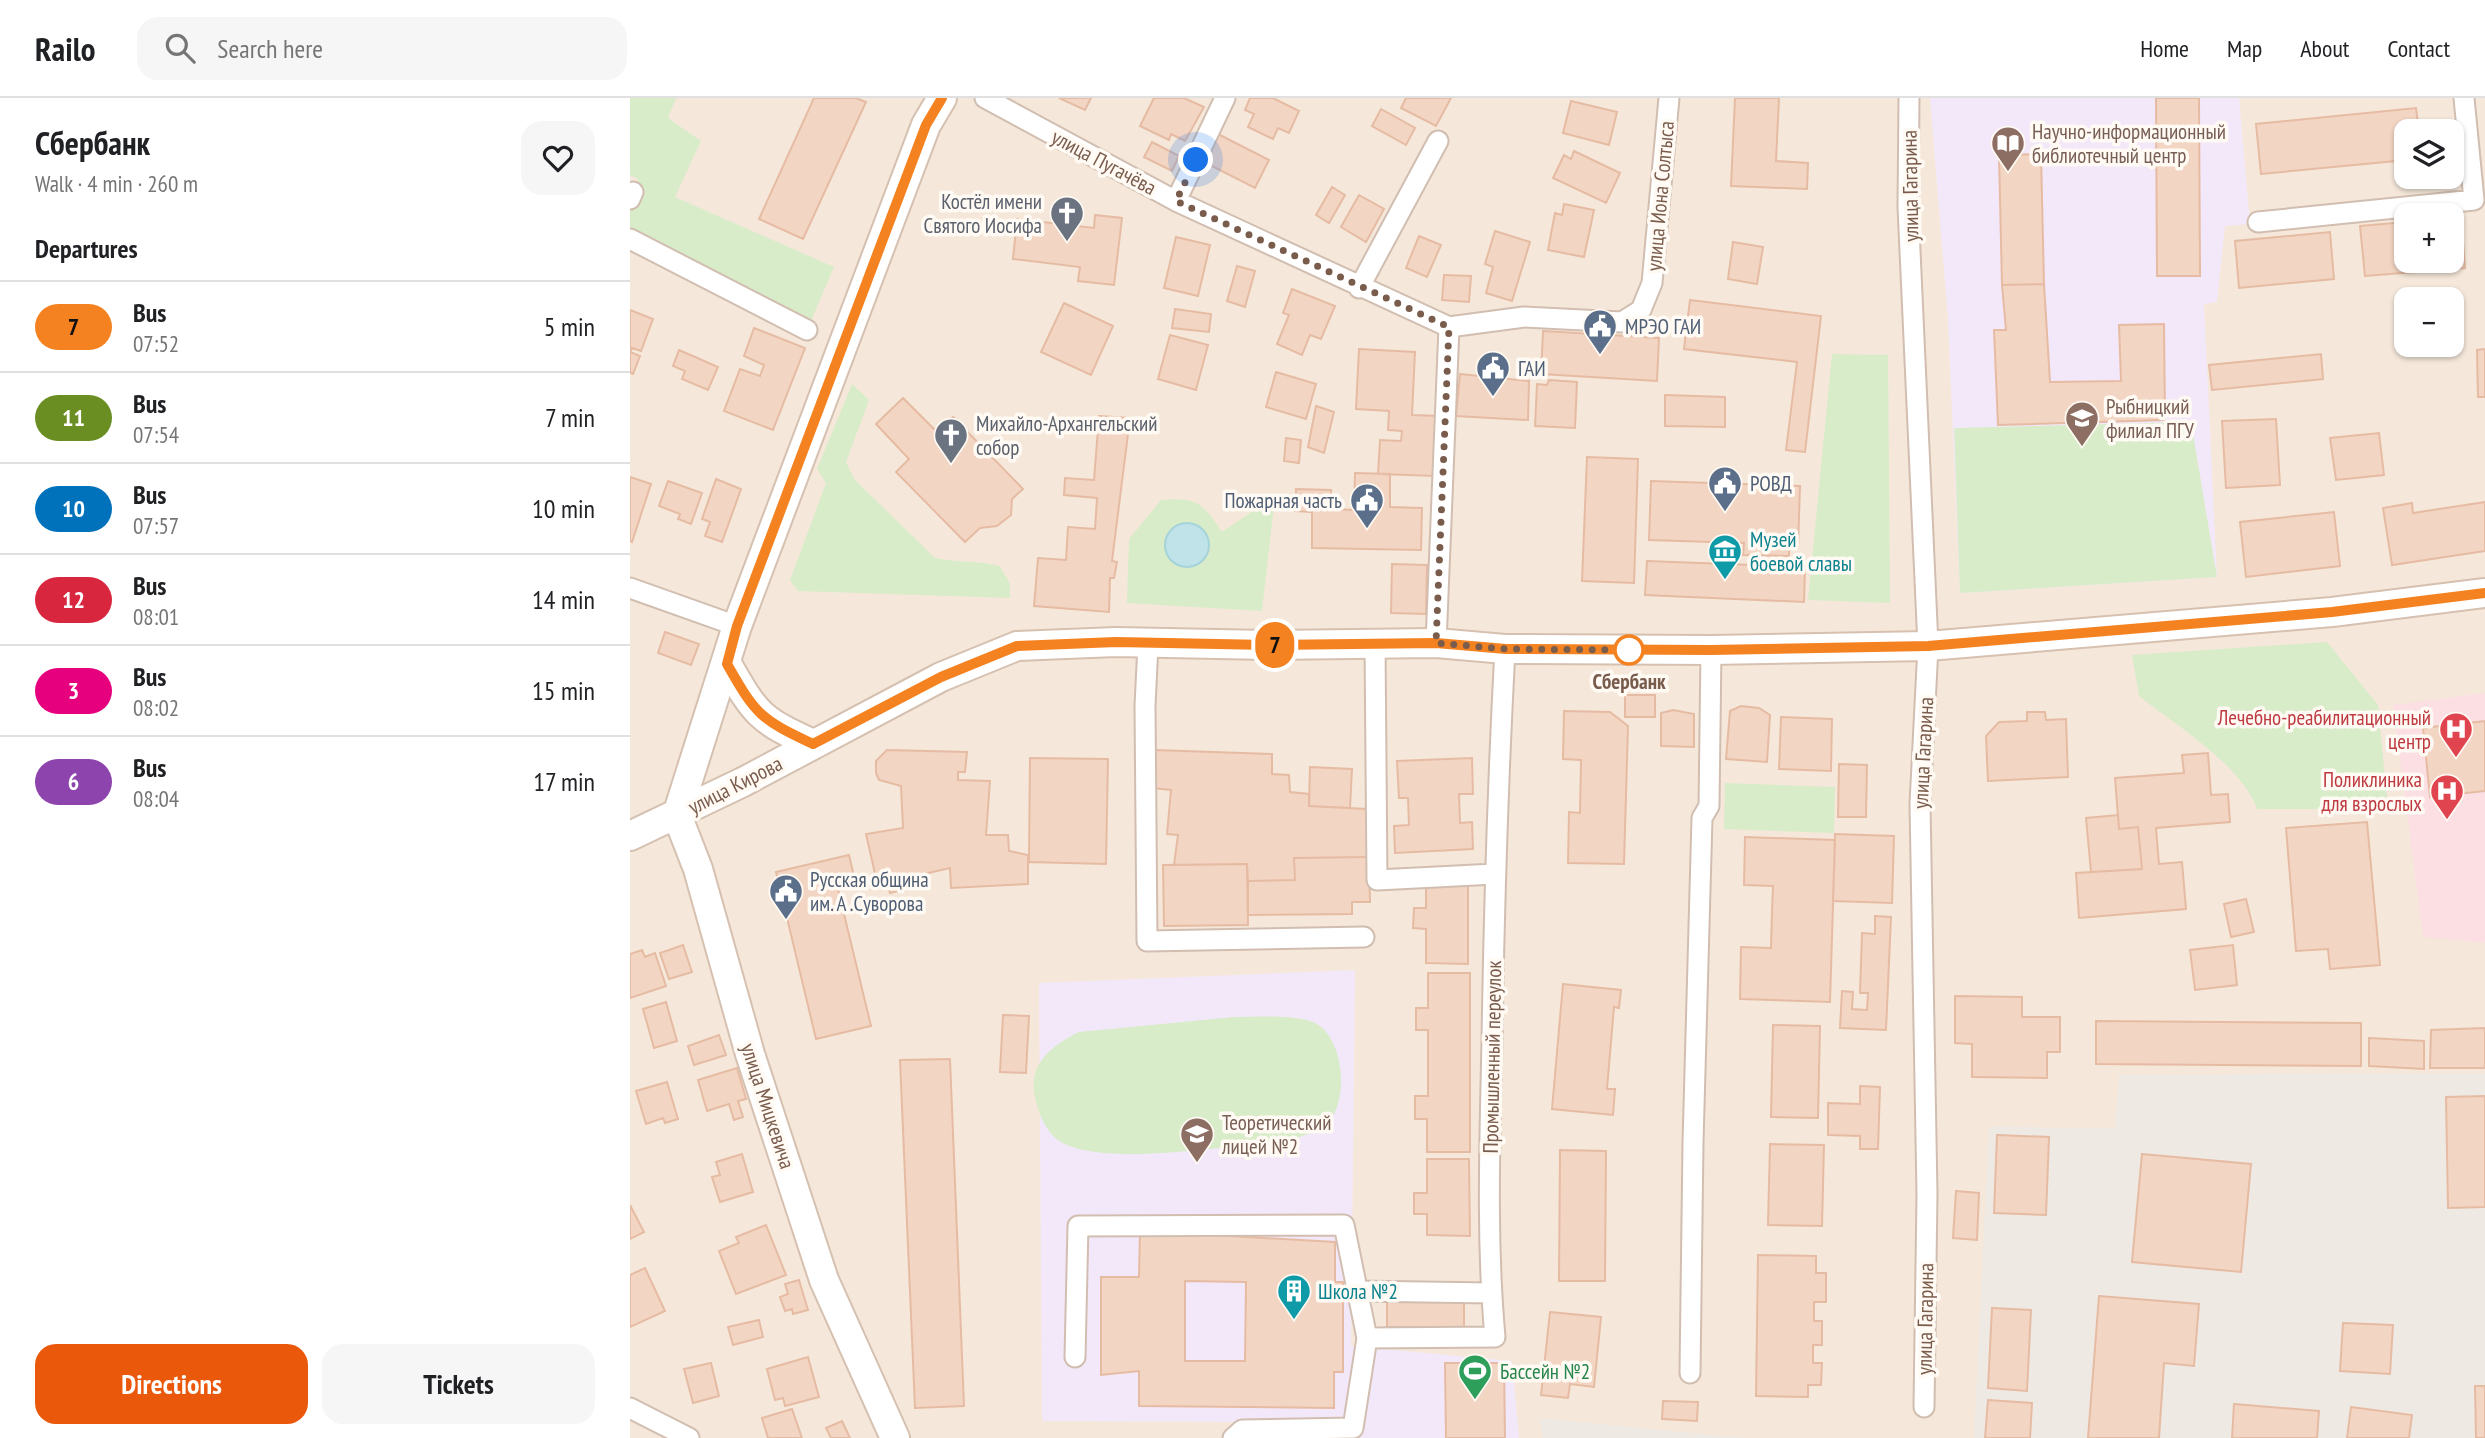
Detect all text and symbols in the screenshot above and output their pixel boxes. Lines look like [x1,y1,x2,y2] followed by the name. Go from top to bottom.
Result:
[137,17,627,80] search box
[35,27,95,70] text: Railo
[161,29,199,67] icon: search
[217,32,323,65] text: Search here
[2140,33,2189,64] text: Home
[2227,33,2262,64] text: Map
[2300,33,2349,64] text: About
[2387,33,2450,64] text: Contact
[2032,118,2226,169] place label: Научно-информационный библиотечный центр
[2394,119,2464,357] map controls
[2394,119,2464,189] button: layers
[1640,120,1680,272] street label: улица Иона Солтыса
[35,121,150,164] text: Сбербанк
[521,121,595,195] button: heart
[1047,123,1161,201] street label: улица Пугачёва
[1989,124,2027,173] library icon: Научно-информационный библиотечный центр
[1896,130,1924,242] street label: улица Гагарина
[1178,142,1213,177] your location
[35,169,198,198] text: Walk · 4 min · 260 m
[924,188,1042,239] place label: Костёл имени Святого Иосифа
[1048,194,1086,243] church icon: Костёл имени Святого Иосифа
[2394,203,2464,273] button: +
[35,232,138,265] text: Departures
[2394,287,2464,357] button: −
[133,296,166,329] text: Bus
[1581,307,1619,356] public building icon: МРЭО ГАИ
[544,310,595,343] text: 5 min
[68,311,79,342] text: 7
[1625,313,1701,340] place label: МРЭО ГАИ
[133,329,179,358] text: 07:52
[1474,349,1512,398] public building icon: ГАИ
[1518,355,1546,382] place label: ГАИ
[133,387,166,420] text: Bus
[2106,393,2195,444] place label: Рыбницкий филиал ПГУ
[2063,399,2101,448] school or university icon: Рыбницкий филиал ПГУ
[545,401,595,434] text: 7 min
[62,402,85,433] text: 11
[976,410,1157,461] place label: Михайло-Архангельский собор
[932,416,970,465] church icon: Михайло-Архангельский собор
[133,420,179,449] text: 07:54
[1706,464,1744,513] public building icon: РОВД
[1750,470,1792,497] place label: РОВД
[133,478,166,511] text: Bus
[1348,481,1386,530] public building icon: Пожарная часть
[1224,487,1342,514] place label: Пожарная часть
[532,492,595,525] text: 10 min
[62,493,85,524] text: 10
[133,511,179,540] text: 07:57
[1750,526,1852,577] place label: Музей боевой славы
[1706,532,1744,581] museum icon: Музей боевой славы
[133,569,166,602] text: Bus
[532,583,595,616] text: 14 min
[62,584,85,615] text: 12
[133,602,179,631] text: 08:01
[1252,622,1298,668] line badge: 7
[1269,629,1281,660] text: 7
[1614,635,1644,665] marker: Сбербанк
[133,660,166,693] text: Bus
[1592,668,1666,695] place label: Сбербанк
[532,674,595,707] text: 15 min
[68,675,79,706] text: 3
[133,693,179,722] text: 08:02
[1907,696,1939,810] street label: улица Гагарина
[2217,704,2431,755] place label: Лечебно-реабилитационный центр
[2437,710,2475,759] hospital icon: Лечебно-реабилитационный центр
[683,750,787,820] street label: улица Кирова
[133,751,166,784] text: Bus
[533,765,595,798] text: 17 min
[68,766,79,797] text: 6
[2321,766,2422,817] place label: Поликлиника для взрослых
[2428,772,2466,821] hospital icon: Поликлиника для взрослых
[133,784,179,813] text: 08:04
[810,866,929,917] place label: Русская община им. А .Суворова
[767,872,805,921] public building icon: Русская община им. А .Суворова
[1477,960,1507,1154] street label: Промышленный переулок
[735,1040,801,1172] street label: улица Мицкевича
[1221,1109,1331,1160] place label: Теоретический лицей №2
[1178,1115,1216,1164] school or university icon: Теоретический лицей №2
[1911,1263,1939,1375] street label: улица Гагарина
[1275,1272,1313,1321] building icon: Школа №2
[1318,1278,1398,1305] place label: Школа №2
[35,1344,308,1424] button: Directions
[322,1344,595,1424] button: Tickets
[1456,1352,1494,1401] sports icon: Бассейн №2
[1500,1358,1590,1385] place label: Бассейн №2

